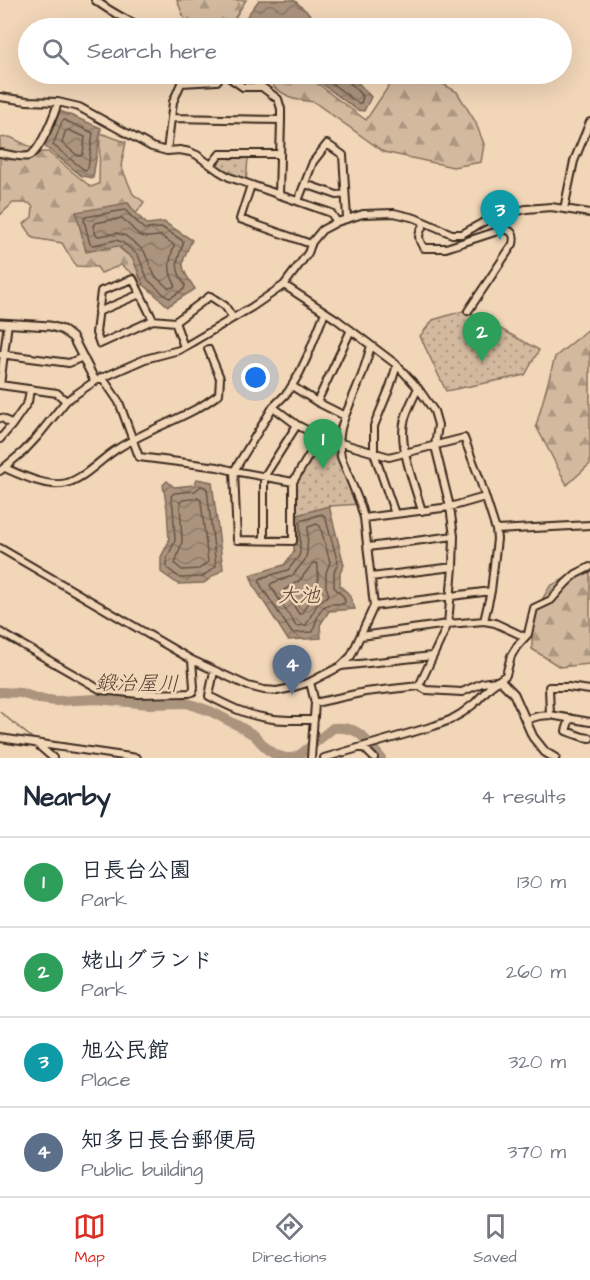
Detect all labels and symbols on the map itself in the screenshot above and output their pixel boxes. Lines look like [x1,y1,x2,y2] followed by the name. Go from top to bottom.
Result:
[480,190,520,240] pin: 3
[462,312,502,362] pin: 2
[241,363,270,392] your location
[304,420,342,469] pin: 1
[278,581,321,610] water label: 大池
[272,646,312,695] pin: 4
[95,668,179,699] water label: 鍛治屋川

